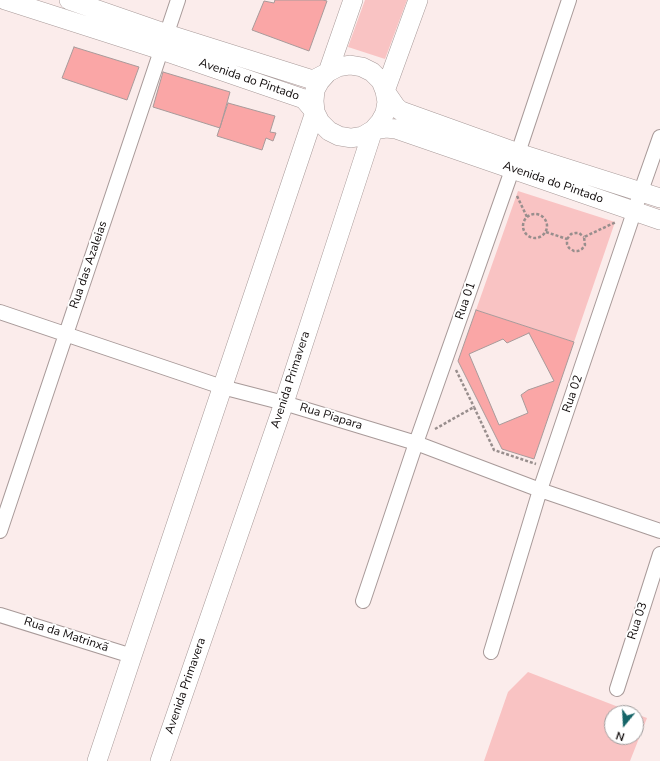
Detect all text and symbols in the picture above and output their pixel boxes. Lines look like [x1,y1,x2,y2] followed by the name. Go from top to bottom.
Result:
[197,56,301,104] street label: Avenida do Pintado
[501,159,605,207] street label: Avenida do Pintado
[67,219,111,311] street label: Rua das Azaleias
[453,280,479,322] street label: Rua 01
[269,330,313,430] street label: Avenida Primavera
[560,373,586,415] street label: Rua 02
[298,401,364,433] street label: Rua Piapara
[625,600,651,642] street label: Rua 03
[22,615,110,655] street label: Rua da Matrinxã
[163,636,209,736] street label: Avenida Primavera
[604,705,644,745] north arrow
[614,728,627,744] text: N

